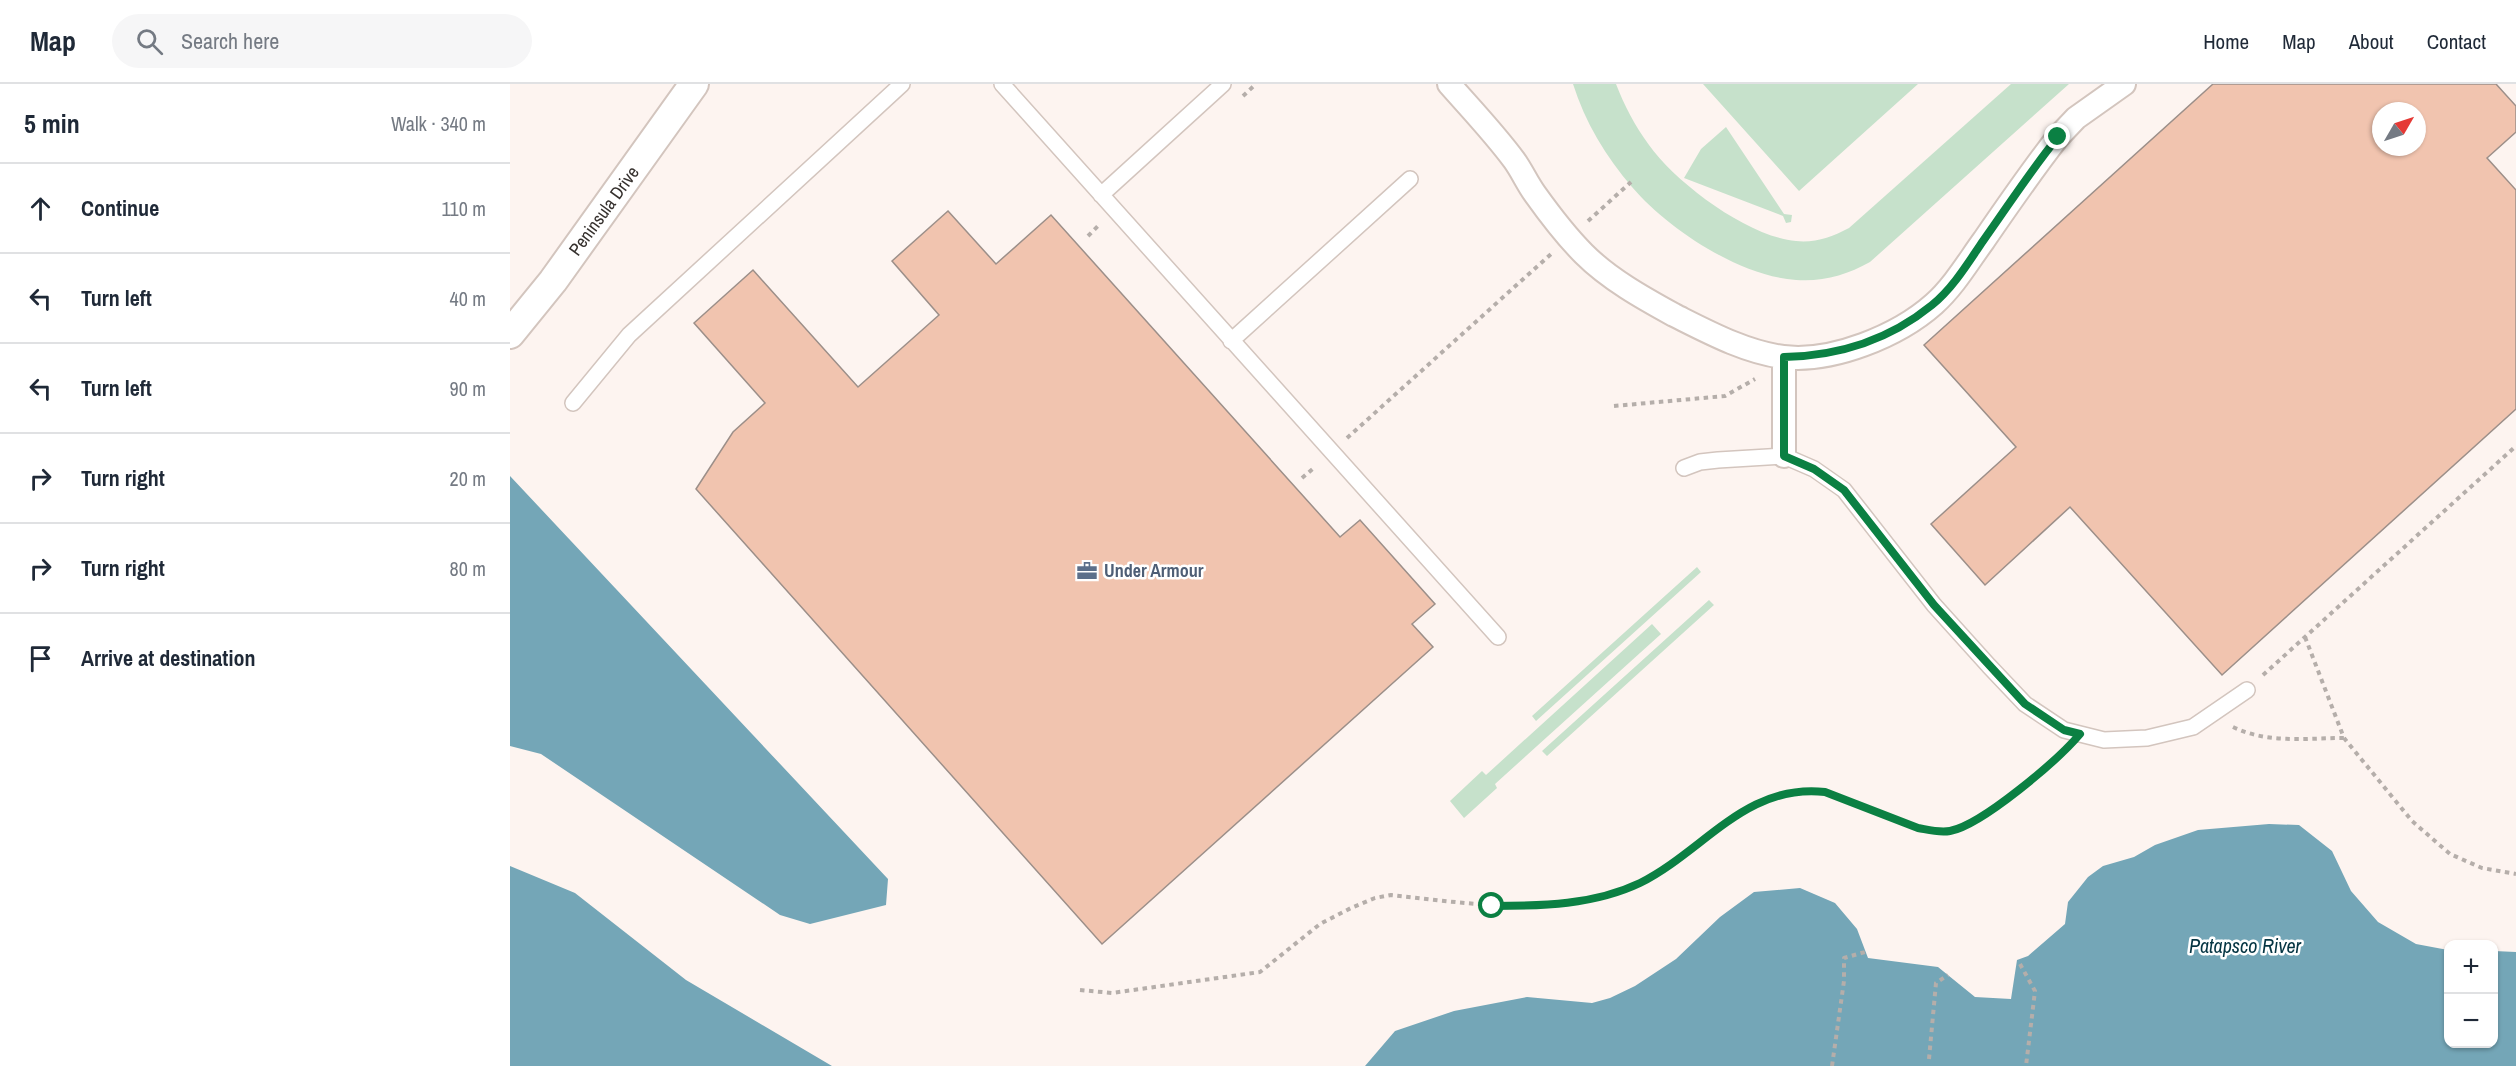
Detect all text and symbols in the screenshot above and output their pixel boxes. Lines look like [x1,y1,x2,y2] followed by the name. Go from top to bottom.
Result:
[112,14,532,68] search box
[30,22,76,60] text: Map
[133,25,166,58] icon: search
[181,26,279,56] text: Search here
[2203,27,2249,56] text: Home
[2282,27,2316,56] text: Map
[2349,27,2394,56] text: About
[2427,27,2486,56] text: Contact
[2372,102,2426,156] north arrow
[24,106,80,141] text: 5 min
[391,110,486,137] text: Walk · 340 m
[2044,123,2070,149] route end
[563,161,645,261] street label: Peninsula Drive
[24,192,57,225] icon: ahead
[81,193,159,223] text: Continue
[442,195,486,222] text: 110 m
[24,282,57,315] icon: left
[81,283,152,313] text: Turn left
[450,285,486,312] text: 40 m
[24,372,57,405] icon: left
[81,373,152,403] text: Turn left
[450,375,486,402] text: 90 m
[24,462,57,495] icon: right
[81,463,165,493] text: Turn right
[450,465,486,492] text: 20 m
[24,552,57,585] icon: right
[81,553,165,583] text: Turn right
[450,555,486,582] text: 80 m
[1104,558,1204,583] place label: Under Armour
[1075,559,1099,583] office icon: Under Armour
[24,642,57,675] icon: arrive
[81,643,255,673] text: Arrive at destination
[1478,892,1504,918] route start
[2189,932,2302,959] water label: Patapsco River
[2444,940,2498,1048] map controls
[2444,940,2498,994] button: +
[2444,994,2498,1048] button: −

